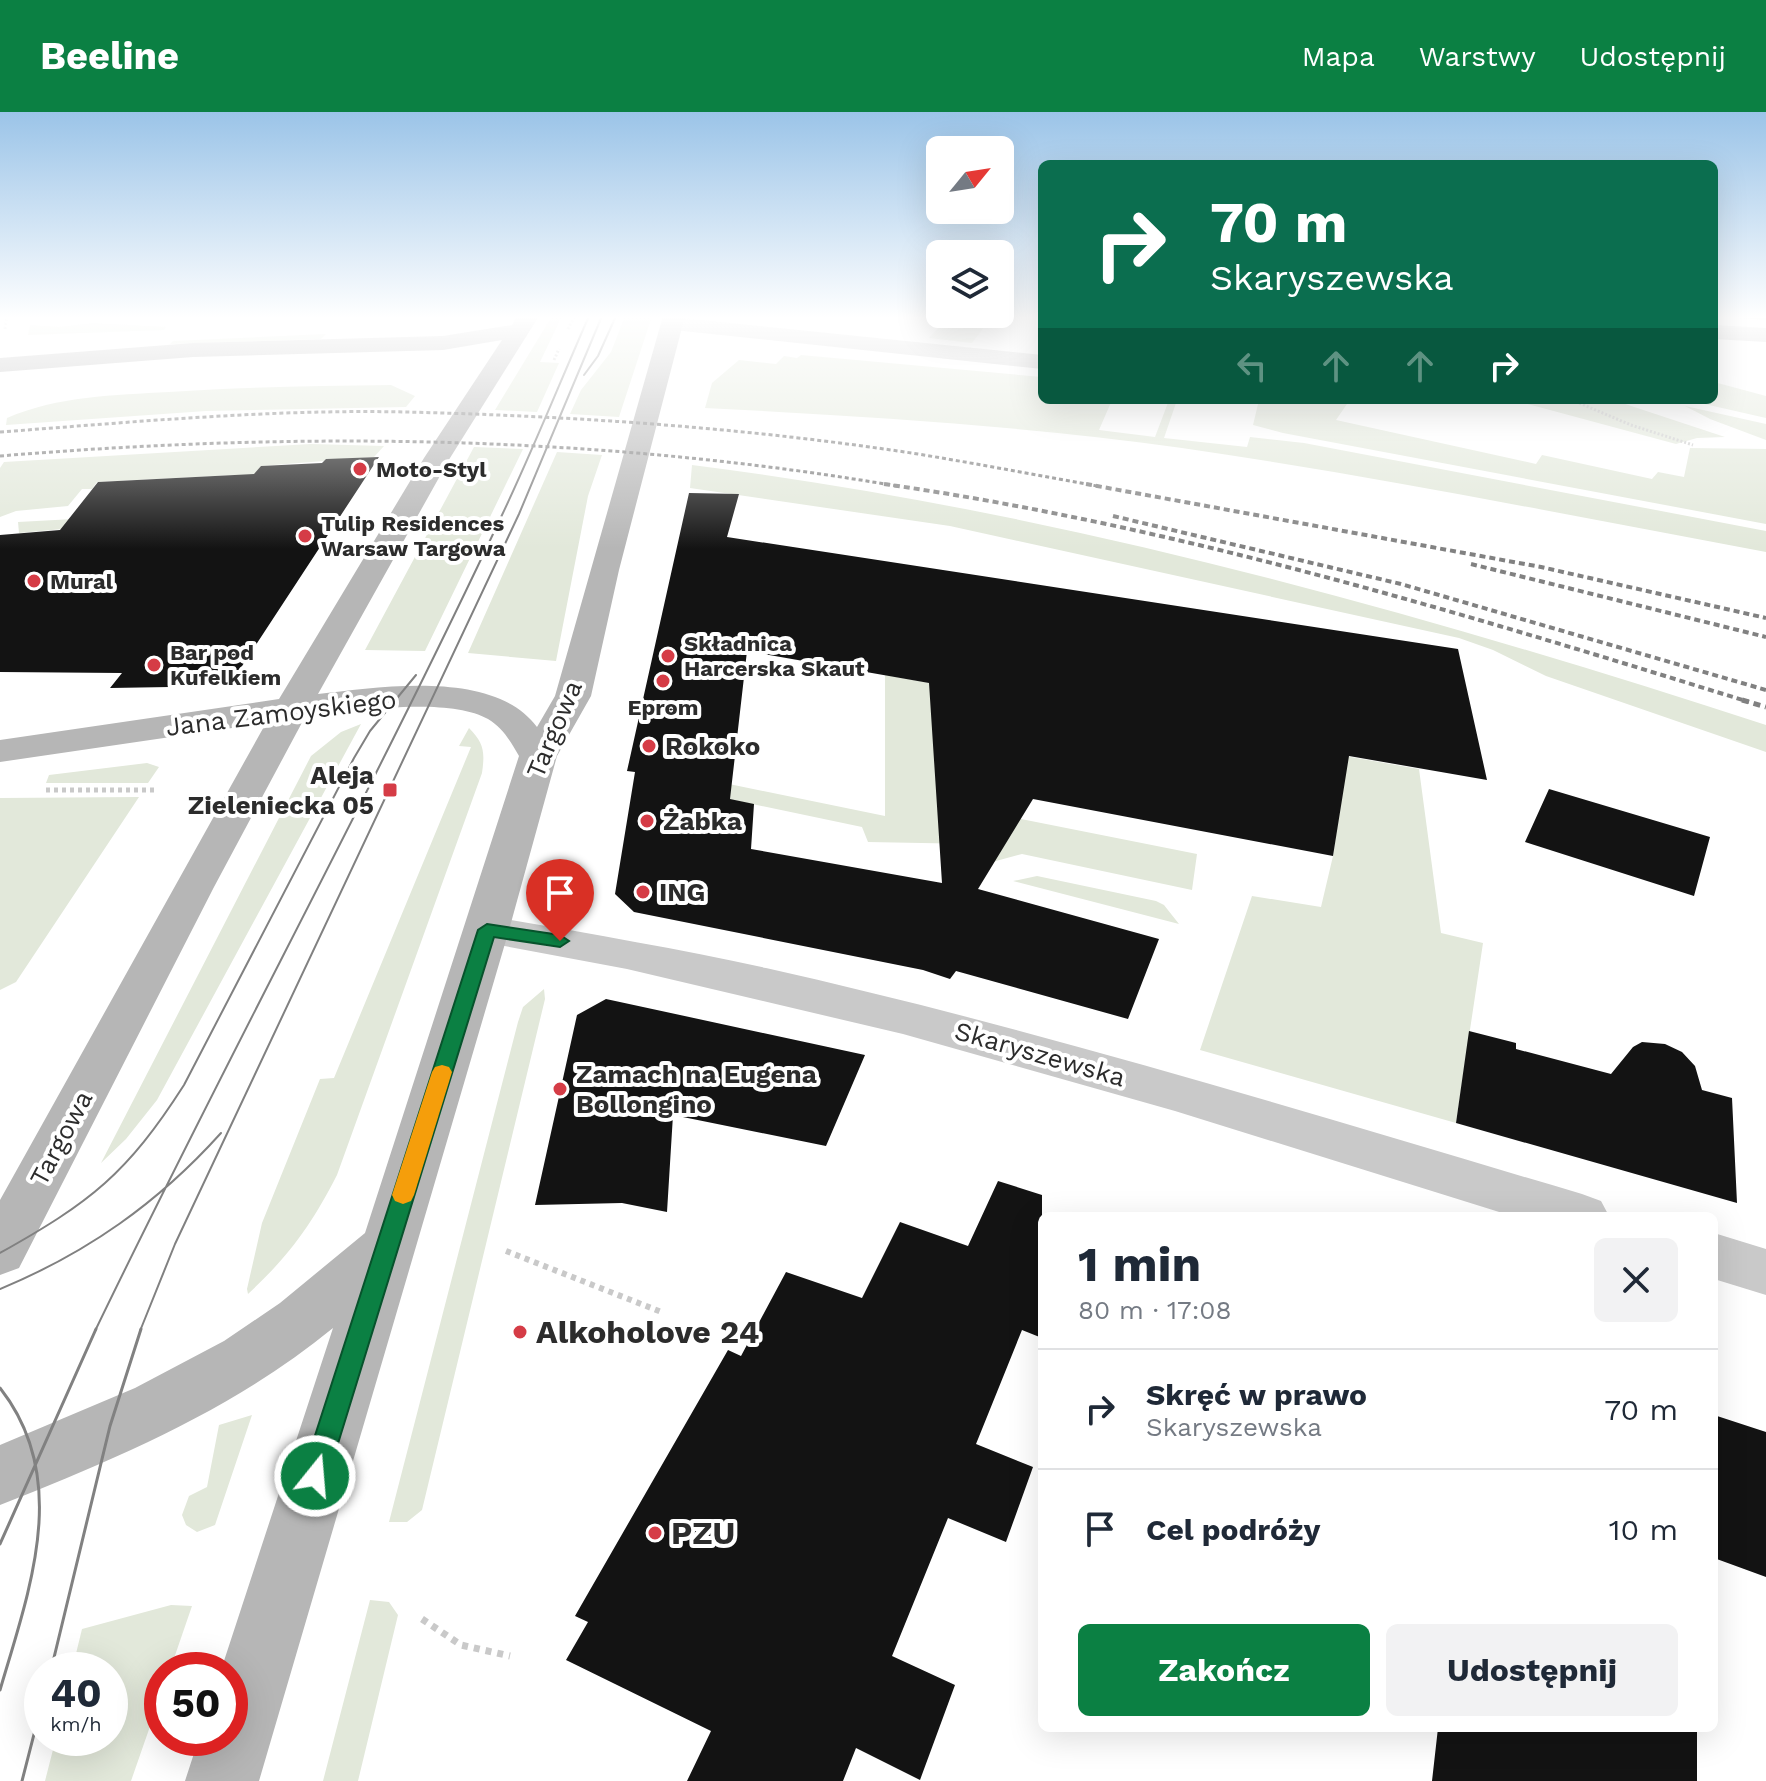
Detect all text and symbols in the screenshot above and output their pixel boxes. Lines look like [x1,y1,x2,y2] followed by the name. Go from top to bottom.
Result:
[40,34,179,78] text: Beeline
[1302,40,1375,73] text: Mapa
[1419,40,1536,73] text: Warstwy
[1580,40,1726,73] text: Udostępnij
[926,136,1014,224] north arrow
[926,136,1014,328] map controls
[1210,190,1347,256] text: 70 m
[1078,192,1182,296] icon: right
[926,240,1014,328] button: layers
[1210,257,1454,299] text: Skaryszewska
[1230,344,1274,388] icon: left
[1314,344,1358,388] icon: ahead
[1398,344,1442,388] icon: ahead
[1482,344,1526,388] icon: right
[376,457,487,482] place label: Moto-Styl
[351,460,369,478] marker: Moto-Styl
[321,511,506,561] place label: Tulip Residences Warsaw Targowa
[296,527,314,545] marker: Tulip Residences Warsaw Targowa
[50,569,114,594] place label: Mural
[25,572,43,590] marker: Mural
[684,631,865,681] place label: Składnica Harcerska Skaut
[170,640,281,690] place label: Bar pod Kufelkiem
[659,647,677,665] marker: Składnica Harcerska Skaut
[145,656,163,674] marker: Bar pod Kufelkiem
[654,672,672,690] marker: Eprom
[520,676,588,782] street label: Targowa
[164,684,398,742] street label: Jana Zamoyskiego
[628,695,698,720] place label: Eprom
[665,731,760,761] place label: Rokoko
[640,737,658,755] marker: Rokoko
[188,760,374,820] place label: Aleja Zieleniecka 05
[381,781,399,799] marker: Aleja Zieleniecka 05
[663,806,742,836] place label: Żabka
[638,812,656,830] marker: Żabka
[526,859,594,941] pin
[538,871,582,915] icon: arrive
[659,877,705,907] place label: ING
[634,883,652,901] marker: ING
[951,1015,1129,1093] street label: Skaryszewska
[576,1059,817,1119] place label: Zamach na Eugena Bollongino
[551,1080,569,1098] marker: Zamach na Eugena Bollongino
[24,1085,99,1190] street label: Targowa
[1078,1236,1201,1293] text: 1 min
[1594,1238,1678,1322] button: close
[1078,1295,1232,1325] text: 80 m · 17:08
[536,1313,759,1351] place label: Alkoholove 24
[511,1323,529,1341] marker: Alkoholove 24
[1146,1377,1367,1412] text: Skręć w prawo
[1078,1387,1122,1431] icon: right
[1604,1392,1678,1427] text: 70 m
[1146,1412,1322,1442] text: Skaryszewska
[273,1434,357,1518] position arrow
[1078,1507,1122,1551] icon: arrive
[1146,1512,1320,1547] text: Cel podróży
[1609,1512,1678,1547] text: 10 m
[671,1514,735,1552] place label: PZU
[646,1524,664,1542] marker: PZU
[1078,1624,1370,1716] button: Zakończ
[1386,1624,1678,1716] button: Udostępnij
[144,1652,248,1756] speed limit sign: 50
[50,1670,102,1717] text: 40
[50,1712,102,1736] text: km/h

